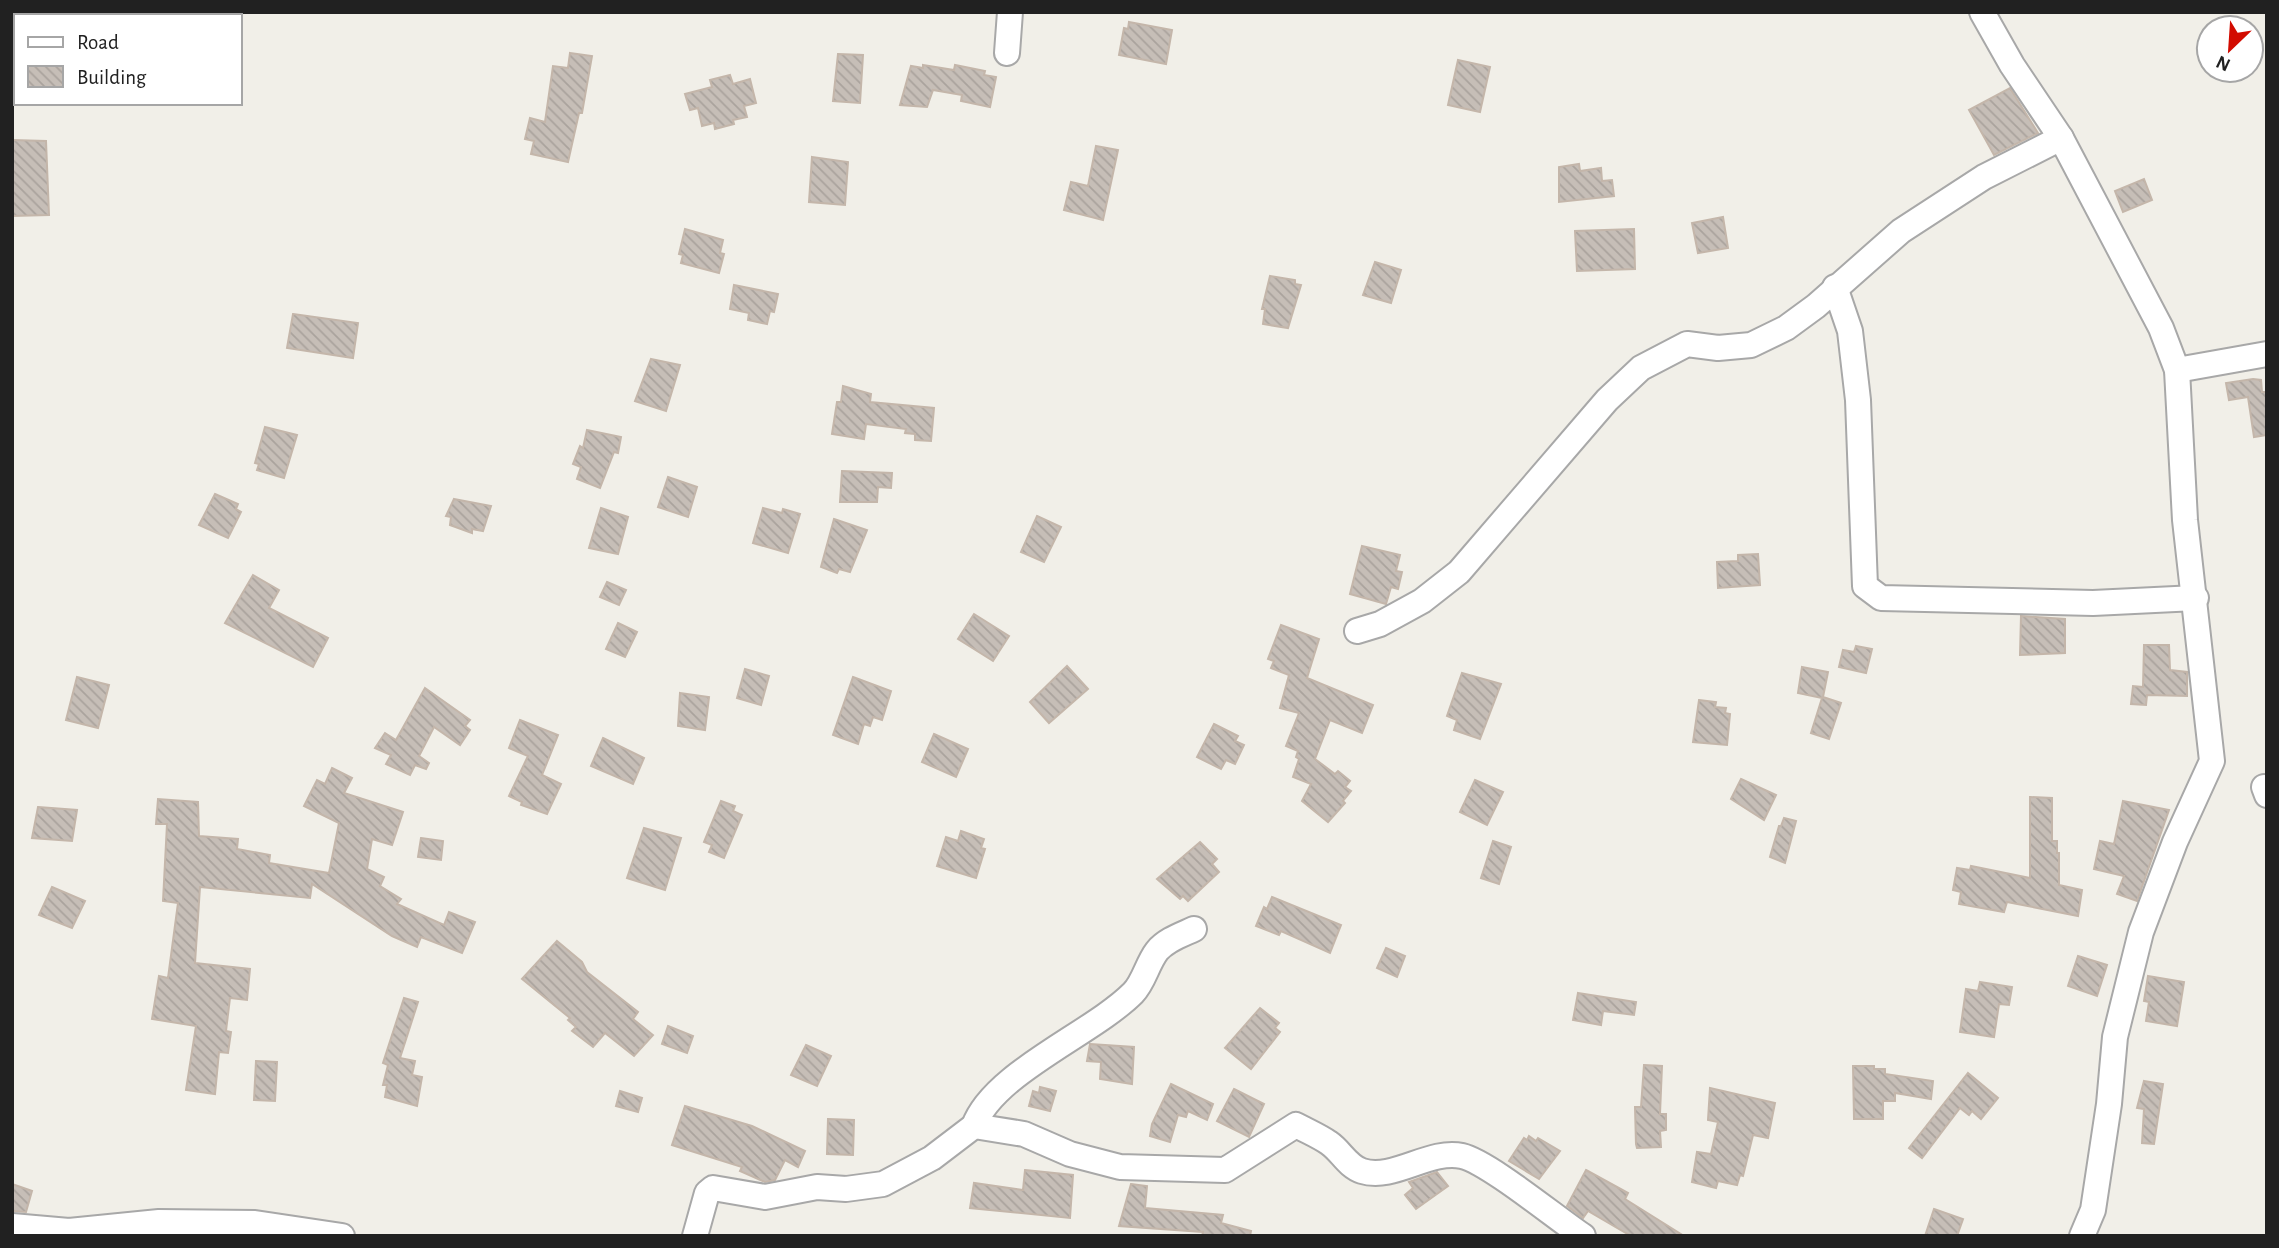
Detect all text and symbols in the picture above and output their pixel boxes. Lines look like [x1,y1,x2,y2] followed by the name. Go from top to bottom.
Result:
[14,14,242,105] legend
[2195,14,2265,84] north arrow
[77,32,119,53] text: Road
[2213,52,2233,74] text: N
[77,67,147,88] text: Building

